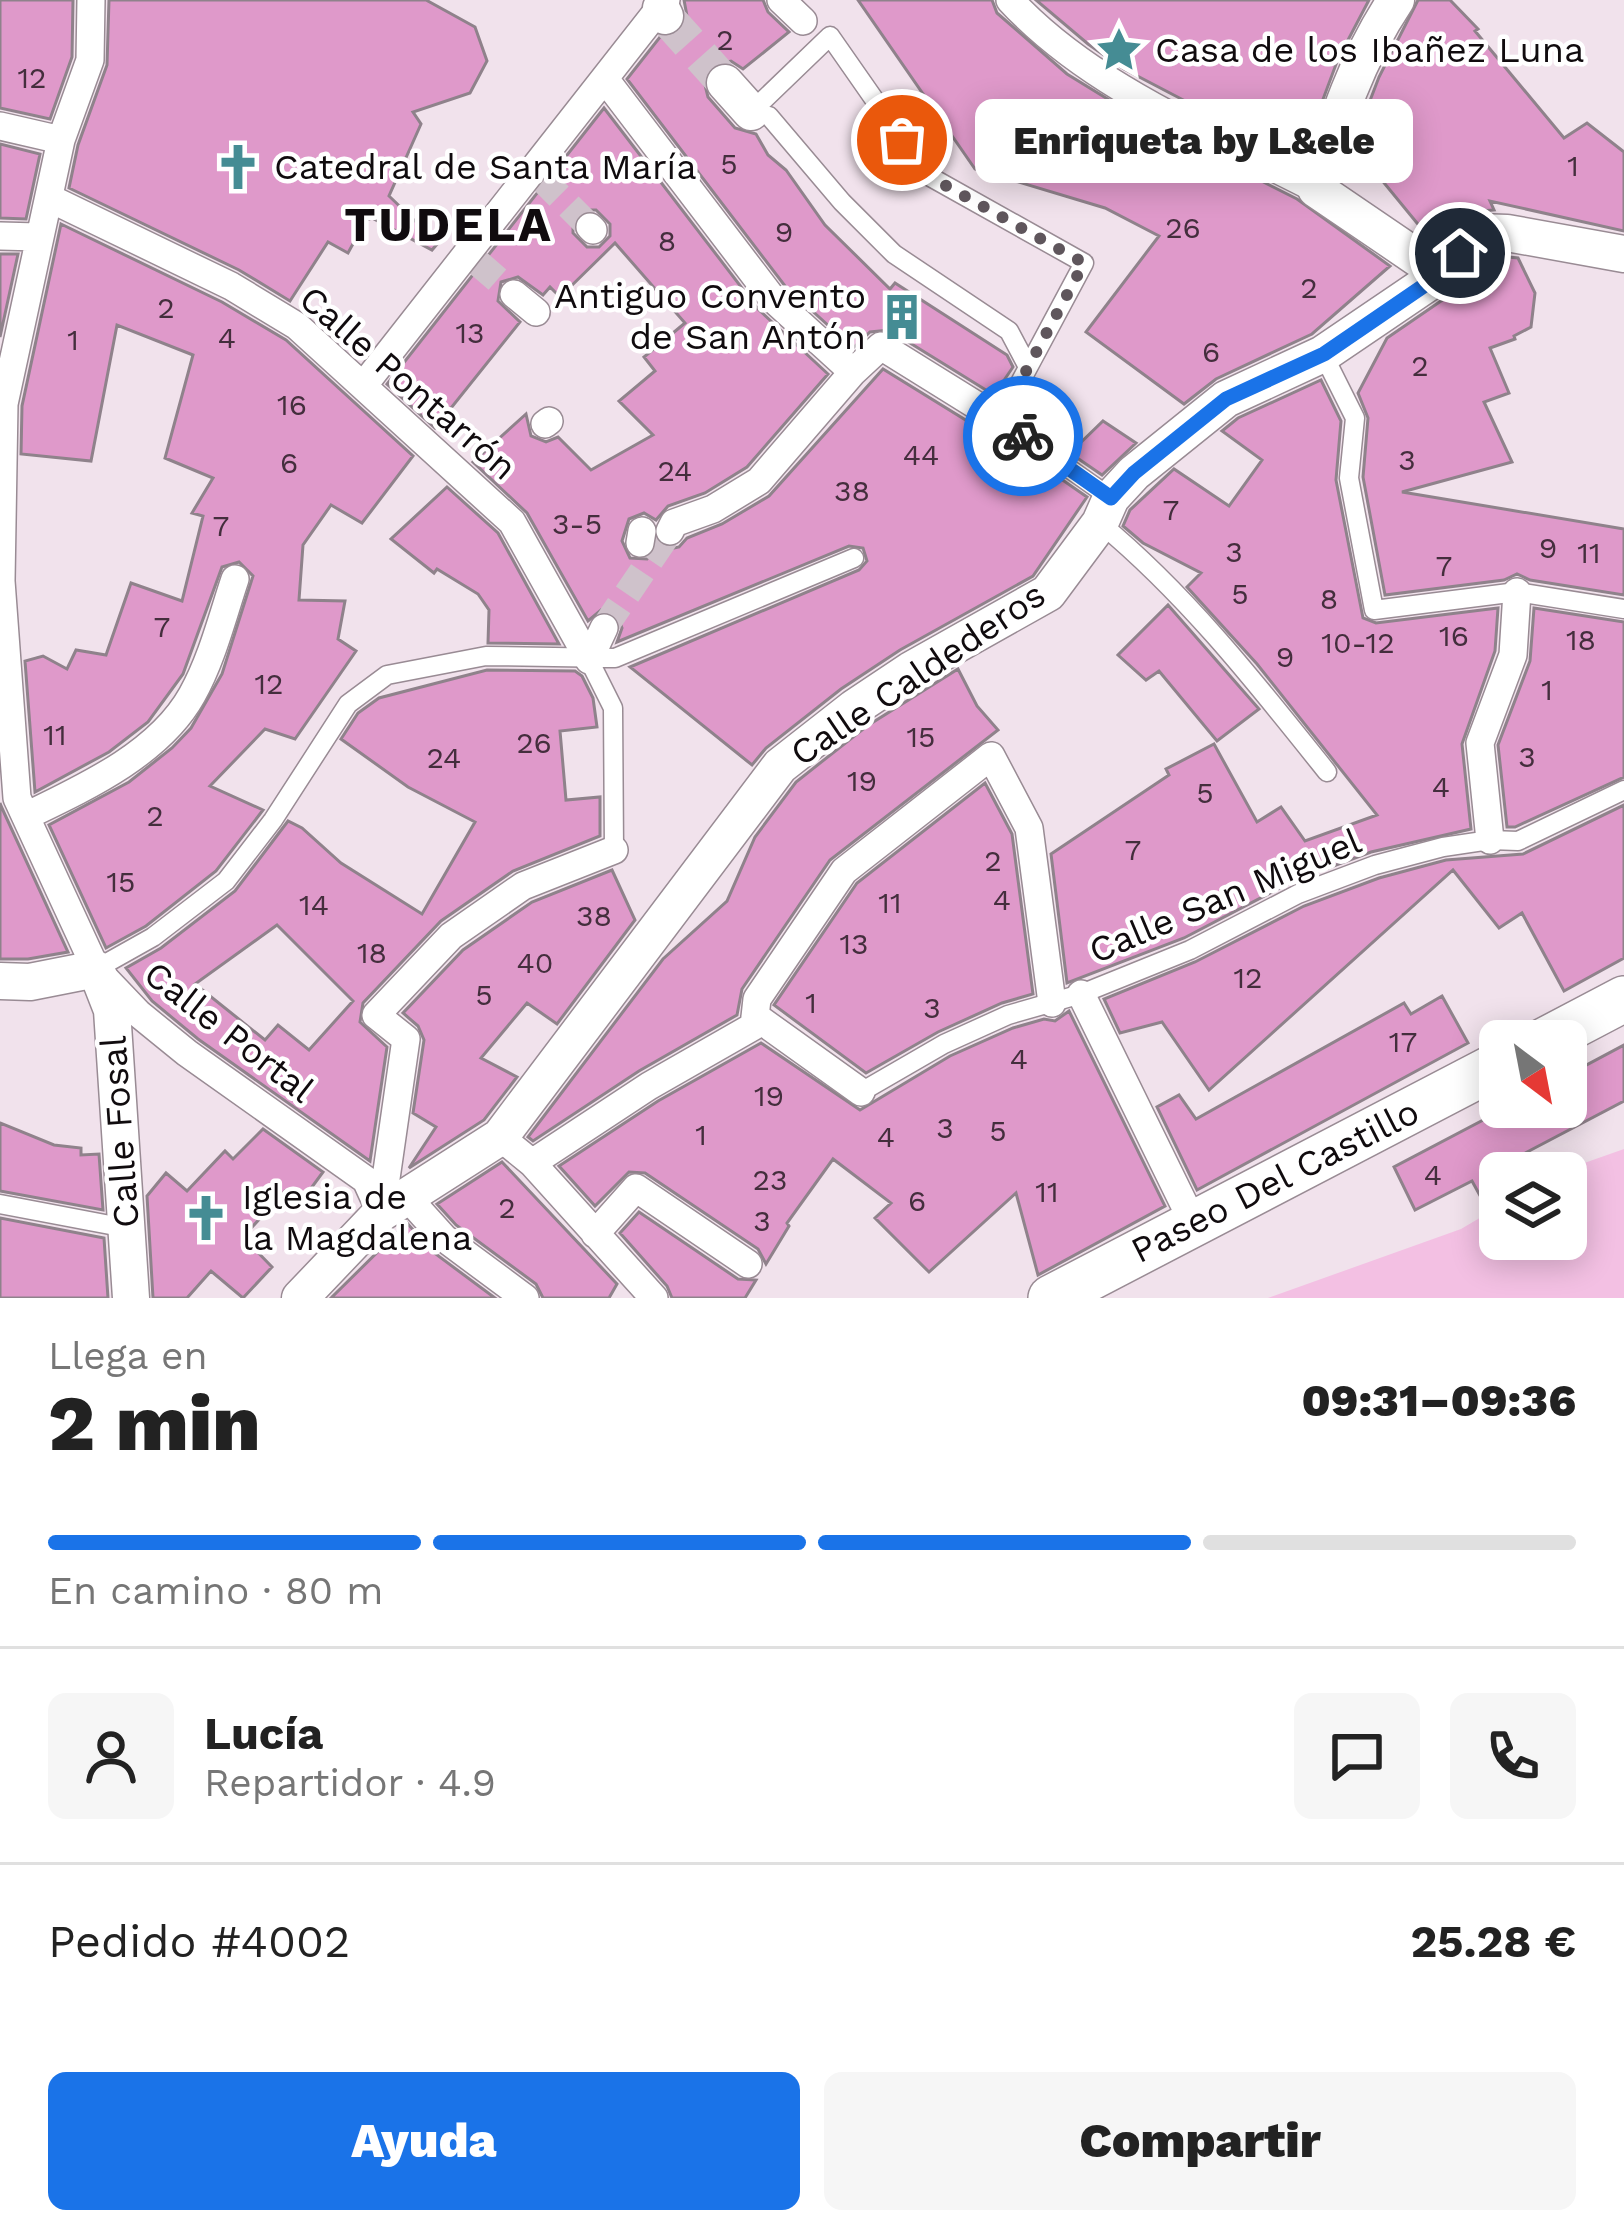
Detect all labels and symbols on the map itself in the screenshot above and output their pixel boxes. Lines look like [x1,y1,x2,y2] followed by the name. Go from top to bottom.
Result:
[716,22,734,57] house number: 2
[1094,25,1144,75] place icon: Casa de los Ibañez Luna
[1155,29,1584,71] place label: Casa de los Ibañez Luna
[17,60,47,95] house number: 12
[851,89,953,191] pin
[974,98,1412,182] callout: Enriqueta by L&ele
[213,142,263,192] church icon: Catedral de Santa María
[274,146,697,188] place label: Catedral de Santa María
[720,146,738,181] house number: 5
[1567,148,1579,183] house number: 1
[344,196,554,253] district label: TUDELA
[1409,202,1511,304] pin
[1165,210,1201,245] house number: 26
[775,214,793,249] house number: 9
[658,223,676,258] house number: 8
[1300,270,1318,305] house number: 2
[554,275,866,358] place label: Antiguo Convento de San Antón
[291,277,525,489] street label: Calle Pontarrón
[157,290,175,325] house number: 2
[877,292,927,342] building icon: Antiguo Convento de San Antón
[455,315,485,350] house number: 13
[218,320,236,355] house number: 4
[67,322,79,357] house number: 1
[1202,334,1220,369] house number: 6
[1411,348,1429,383] house number: 2
[963,376,1083,496] courier
[277,387,307,422] house number: 16
[903,437,939,472] house number: 44
[1398,442,1416,477] house number: 3
[280,445,298,480] house number: 6
[658,453,692,488] house number: 24
[834,473,870,508] house number: 38
[1163,492,1179,527] house number: 7
[552,506,602,541] house number: 3-5
[213,508,229,543] house number: 7
[1539,530,1557,565] house number: 9
[1225,534,1243,569] house number: 3
[1577,535,1601,570] house number: 11
[1436,548,1452,583] house number: 7
[783,573,1053,775] street label: Calle Caldederos
[1231,576,1249,611] house number: 5
[1320,581,1338,616] house number: 8
[154,609,170,644] house number: 7
[1439,618,1469,653] house number: 16
[1566,622,1596,657] house number: 18
[1321,625,1395,660] house number: 10-12
[1276,639,1294,674] house number: 9
[254,666,284,701] house number: 12
[1541,672,1553,707] house number: 1
[43,717,67,752] house number: 11
[906,719,936,754] house number: 15
[516,725,552,760] house number: 26
[1518,739,1536,774] house number: 3
[427,740,461,775] house number: 24
[847,763,877,798] house number: 19
[1432,769,1450,804] house number: 4
[1196,775,1214,810] house number: 5
[146,798,164,833] house number: 2
[1083,820,1367,972] street label: Calle San Miguel
[1125,832,1141,867] house number: 7
[984,843,1002,878] house number: 2
[106,864,136,899] house number: 15
[993,882,1011,917] house number: 4
[878,885,902,920] house number: 11
[299,887,329,922] house number: 14
[576,898,612,933] house number: 38
[839,926,869,961] house number: 13
[357,935,387,970] house number: 18
[517,945,554,980] house number: 40
[136,953,322,1111] street label: Calle Portal
[1233,960,1263,995] house number: 12
[475,977,493,1012] house number: 5
[805,985,817,1020] house number: 1
[923,990,941,1025] house number: 3
[1479,1020,1587,1128] north arrow
[1389,1024,1417,1059] house number: 17
[92,1035,148,1229] street label: Calle Fosal
[1010,1041,1028,1076] house number: 4
[754,1078,784,1113] house number: 19
[1124,1090,1426,1272] street label: Paseo Del Castillo
[936,1110,954,1145] house number: 3
[989,1113,1007,1148] house number: 5
[695,1117,707,1152] house number: 1
[877,1119,895,1154] house number: 4
[1424,1157,1442,1192] house number: 4
[753,1162,787,1197] house number: 23
[1035,1174,1059,1209] house number: 11
[242,1176,472,1259] place label: Iglesia de la Magdalena
[908,1183,926,1218] house number: 6
[498,1190,516,1225] house number: 2
[181,1193,231,1243] church icon: Iglesia de la Magdalena
[753,1203,771,1238] house number: 3

